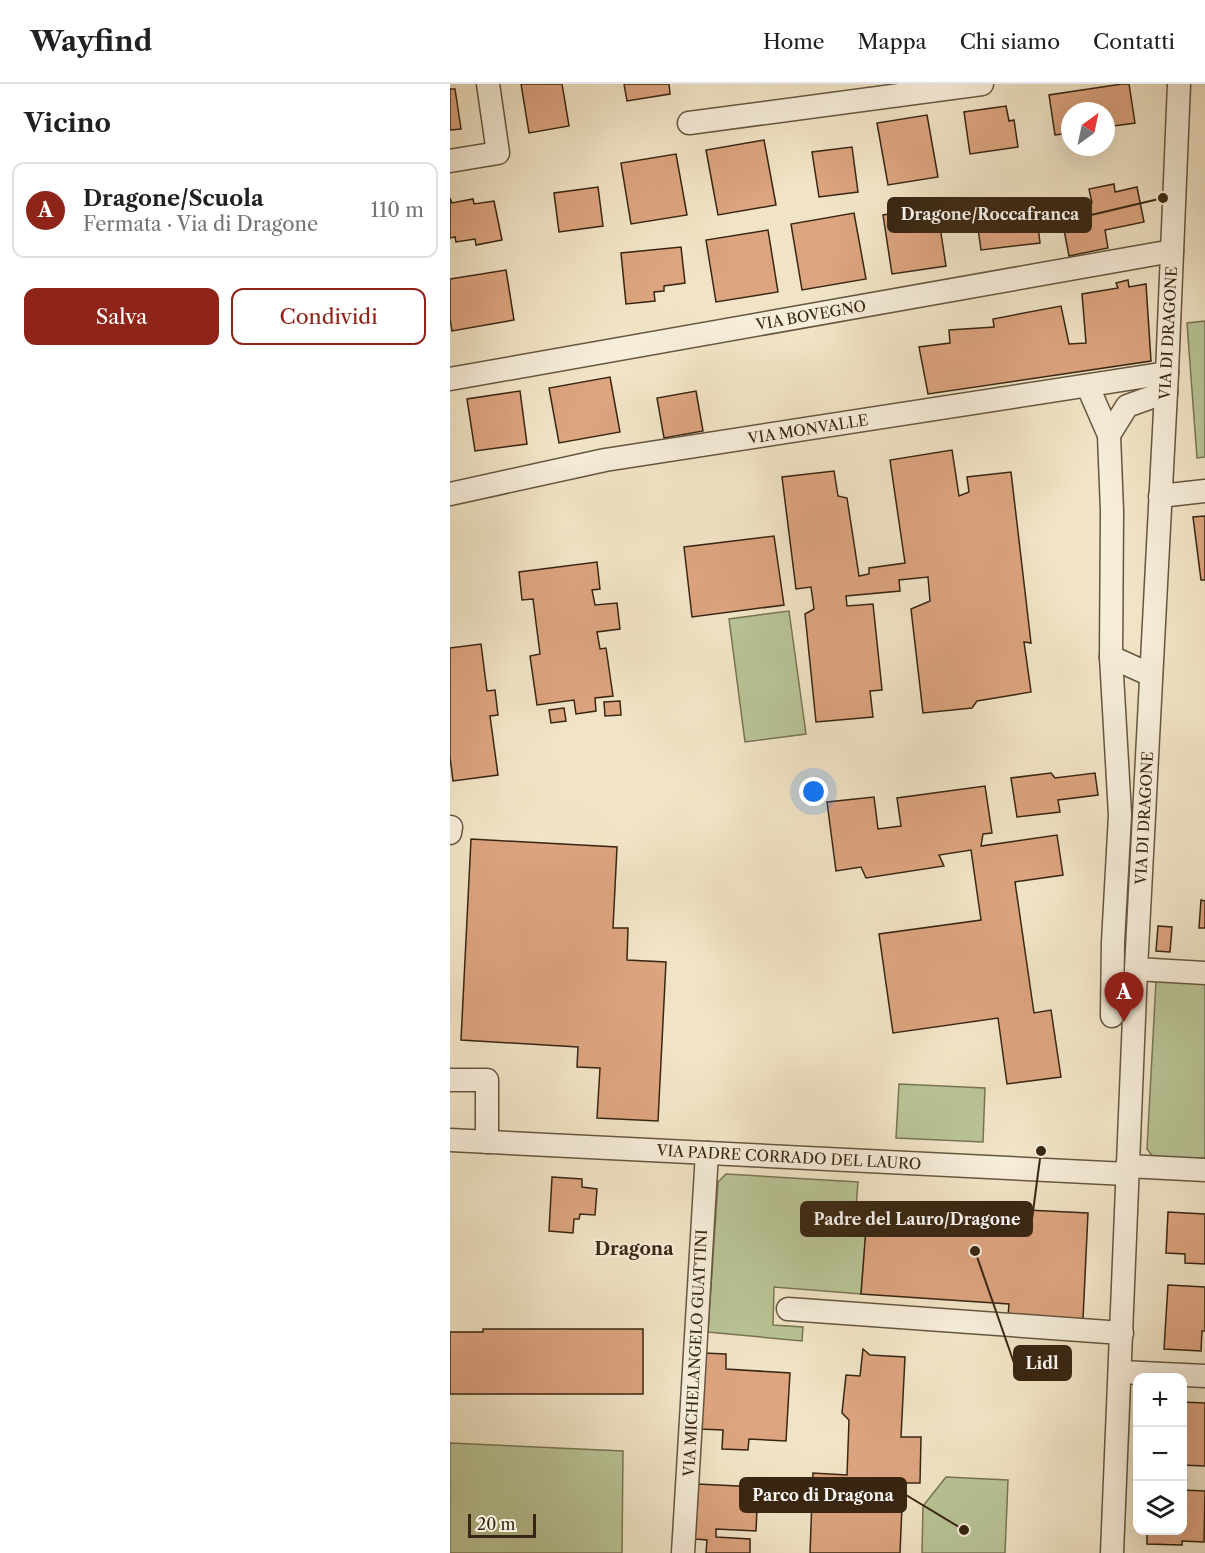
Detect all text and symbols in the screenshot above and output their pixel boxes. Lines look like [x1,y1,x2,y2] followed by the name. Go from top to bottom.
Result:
[30,24,152,58] text: Wayfind
[763,29,825,54] text: Home
[858,29,927,54] text: Mappa
[960,29,1060,54] text: Chi siamo
[1093,29,1175,54] text: Contatti
[1061,102,1115,156] north arrow
[24,107,111,139] text: Vicino
[83,185,264,212] text: Dragone/Scuola
[38,198,53,222] text: A
[371,198,424,222] text: 110 m
[888,198,1091,232] callout: Dragone/Roccafranca
[901,204,1080,224] text: Dragone/Roccafranca
[83,212,318,236] text: Fermata · Via di Dragone
[1155,266,1181,401] street label: VIA DI DRAGONE
[24,288,219,345] button: Salva
[231,288,426,345] button: Condividi
[753,296,868,334] street label: VIA BOVEGNO
[746,410,869,448] street label: VIA MONVALLE
[1131,751,1157,886] street label: VIA DI DRAGONE
[799,777,828,806] your location
[1104,972,1144,1022] pin: A
[655,1141,922,1173] street label: VIA PADRE CORRADO DEL LAURO
[801,1202,1032,1236] callout: Padre del Lauro/Dragone
[814,1209,1021,1229] text: Padre del Lauro/Dragone
[679,1229,711,1478] street label: VIA MICHELANGELO GUATTINI
[594,1238,674,1260] district label: Dragona
[1014,1346,1071,1380] callout: Lidl
[1025,1353,1059,1373] text: Lidl
[1133,1373,1187,1535] map controls
[1133,1373,1187,1427] button: +
[1133,1427,1187,1481] button: −
[740,1478,906,1512] callout: Parco di Dragona
[1133,1481,1187,1535] button: layers
[752,1485,894,1505] text: Parco di Dragona
[468,1511,536,1538] scale bar
[477,1514,516,1534] text: 20 m

